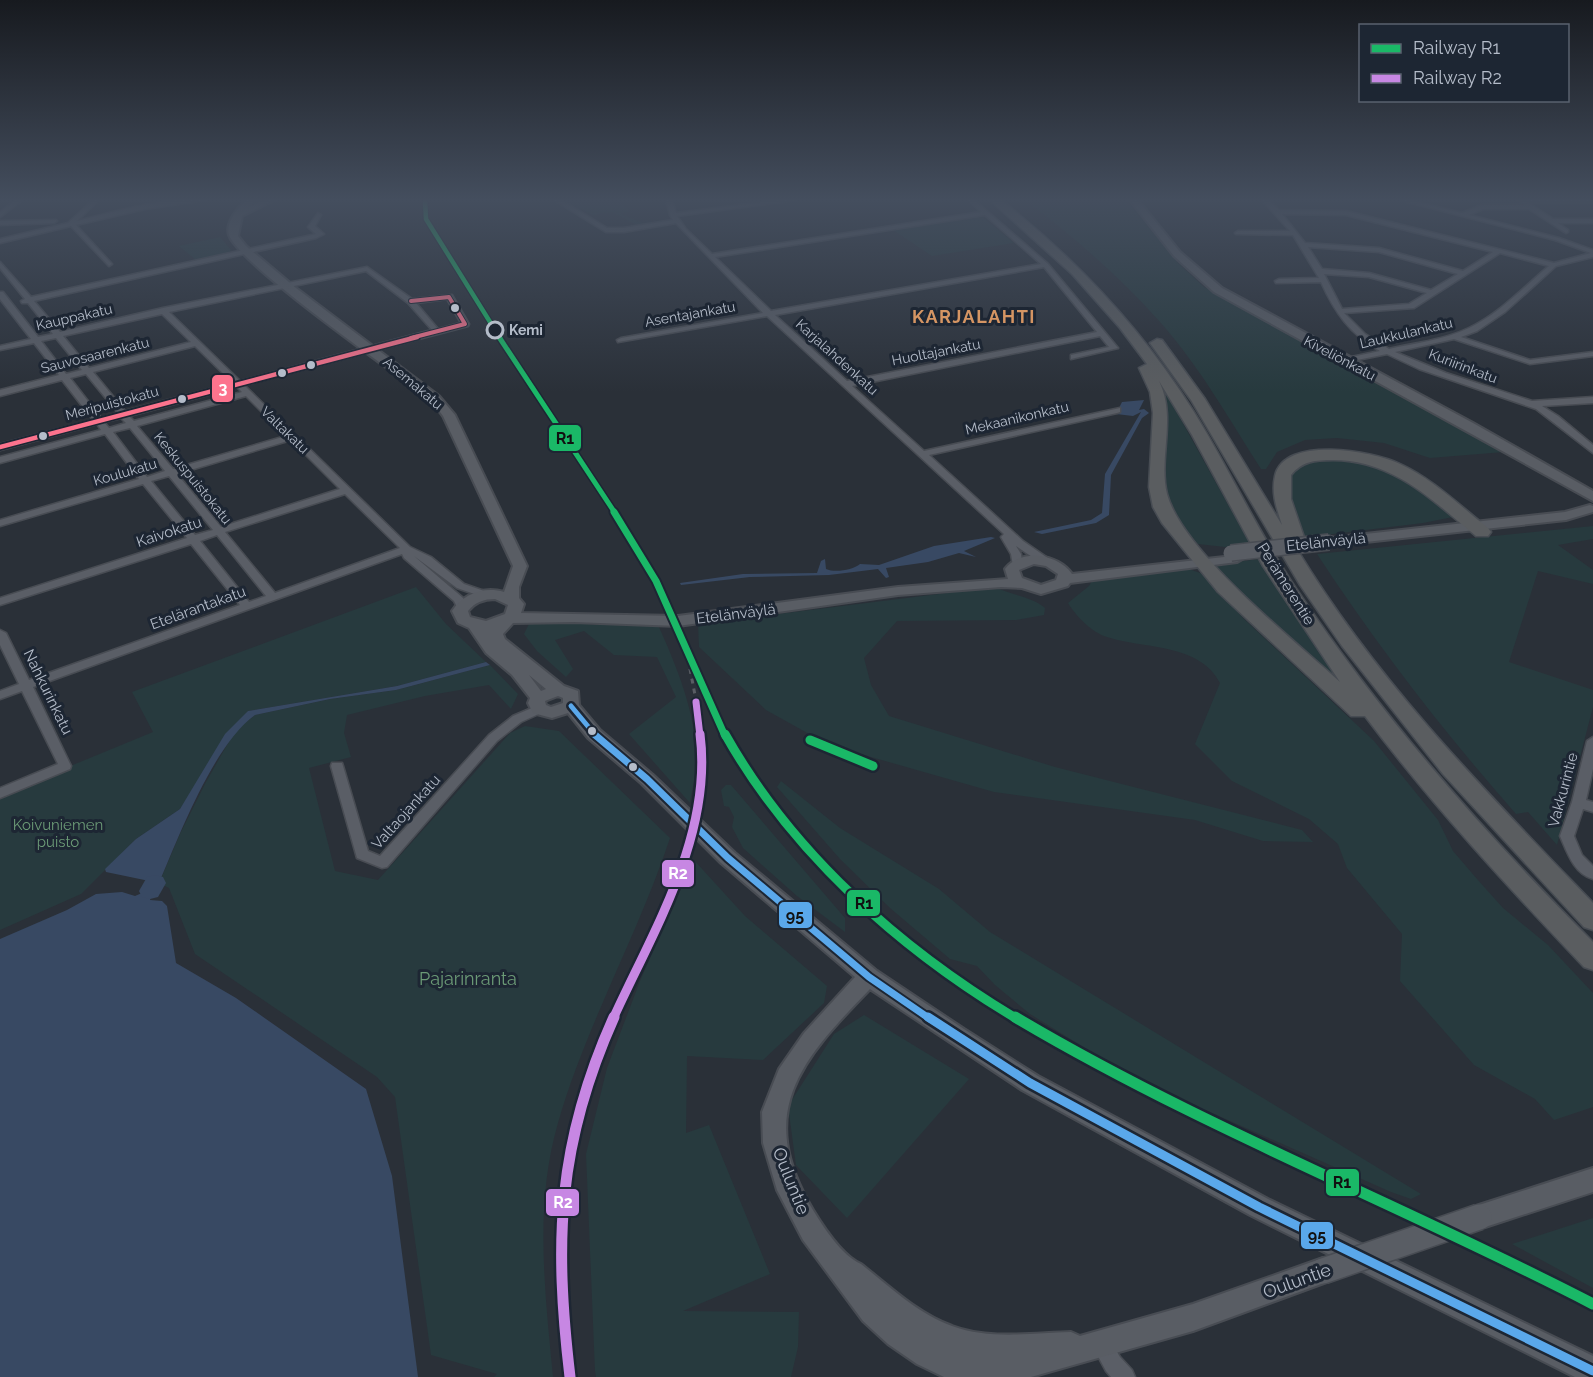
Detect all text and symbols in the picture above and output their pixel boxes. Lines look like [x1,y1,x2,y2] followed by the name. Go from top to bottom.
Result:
[1359,24,1569,102] legend
[1413,37,1500,58] text: Railway R1
[1413,67,1502,88] text: Railway R2
[643,298,737,330] street label: Asentajankatu
[34,300,114,334] street label: Kauppakatu
[449,302,461,314] unlabelled marker
[912,306,1036,327] district label: KARJALAHTI
[1358,315,1454,351] street label: Laukkulankatu
[793,316,881,398] street label: Karjalahdenkatu
[486,321,504,339] marker: Kemi
[509,322,543,338] place label: Kemi
[1301,332,1379,384] street label: Kiveliönkatu
[39,334,151,376] street label: Sauvosaarenkatu
[890,336,982,368] street label: Huoltajankatu
[1426,346,1500,386] street label: Kuriirinkatu
[380,353,446,413] street label: Asemakatu
[305,359,317,371] unlabelled marker
[276,367,288,379] unlabelled marker
[211,374,234,403] line badge: 3
[219,379,228,398] text: 3
[64,383,160,423] street label: Meripuistokatu
[176,393,188,405] unlabelled marker
[964,398,1070,438] street label: Mekaanikonkatu
[258,403,312,457] street label: Valtakatu
[548,424,582,452] line badge: R1
[151,429,235,527] street label: Keskuspuistokatu
[556,429,574,448] text: R1
[37,430,49,442] unlabelled marker
[91,455,159,489] street label: Koulukatu
[134,513,204,551] street label: Kaivokatu
[1285,529,1367,555] street label: Etelänväylä
[1254,540,1319,629] street label: Perämerentie
[148,582,248,634] street label: Etelärantakatu
[695,600,777,628] street label: Etelänväylä
[20,646,76,738] street label: Nahkurinkatu
[586,725,598,737] unlabelled marker
[1544,750,1582,829] street label: Vakkurintie
[627,761,639,773] unlabelled marker
[368,771,444,853] street label: Valtaojankatu
[13,816,103,851] park label: Koivuniemen puisto
[661,859,695,888] line badge: R2
[668,864,688,883] text: R2
[846,889,881,917] line badge: R1
[855,894,873,913] text: R1
[778,901,813,929] line badge: 95
[786,906,804,925] text: 95
[419,968,517,989] park label: Pajarinranta
[768,1144,815,1218] street label: Ouluntie
[1325,1168,1360,1197] line badge: R1
[1333,1173,1351,1192] text: R1
[545,1188,580,1217] line badge: R2
[553,1193,573,1212] text: R2
[1300,1221,1334,1250] line badge: 95
[1308,1226,1326,1245] text: 95
[1260,1258,1334,1302] street label: Ouluntie

